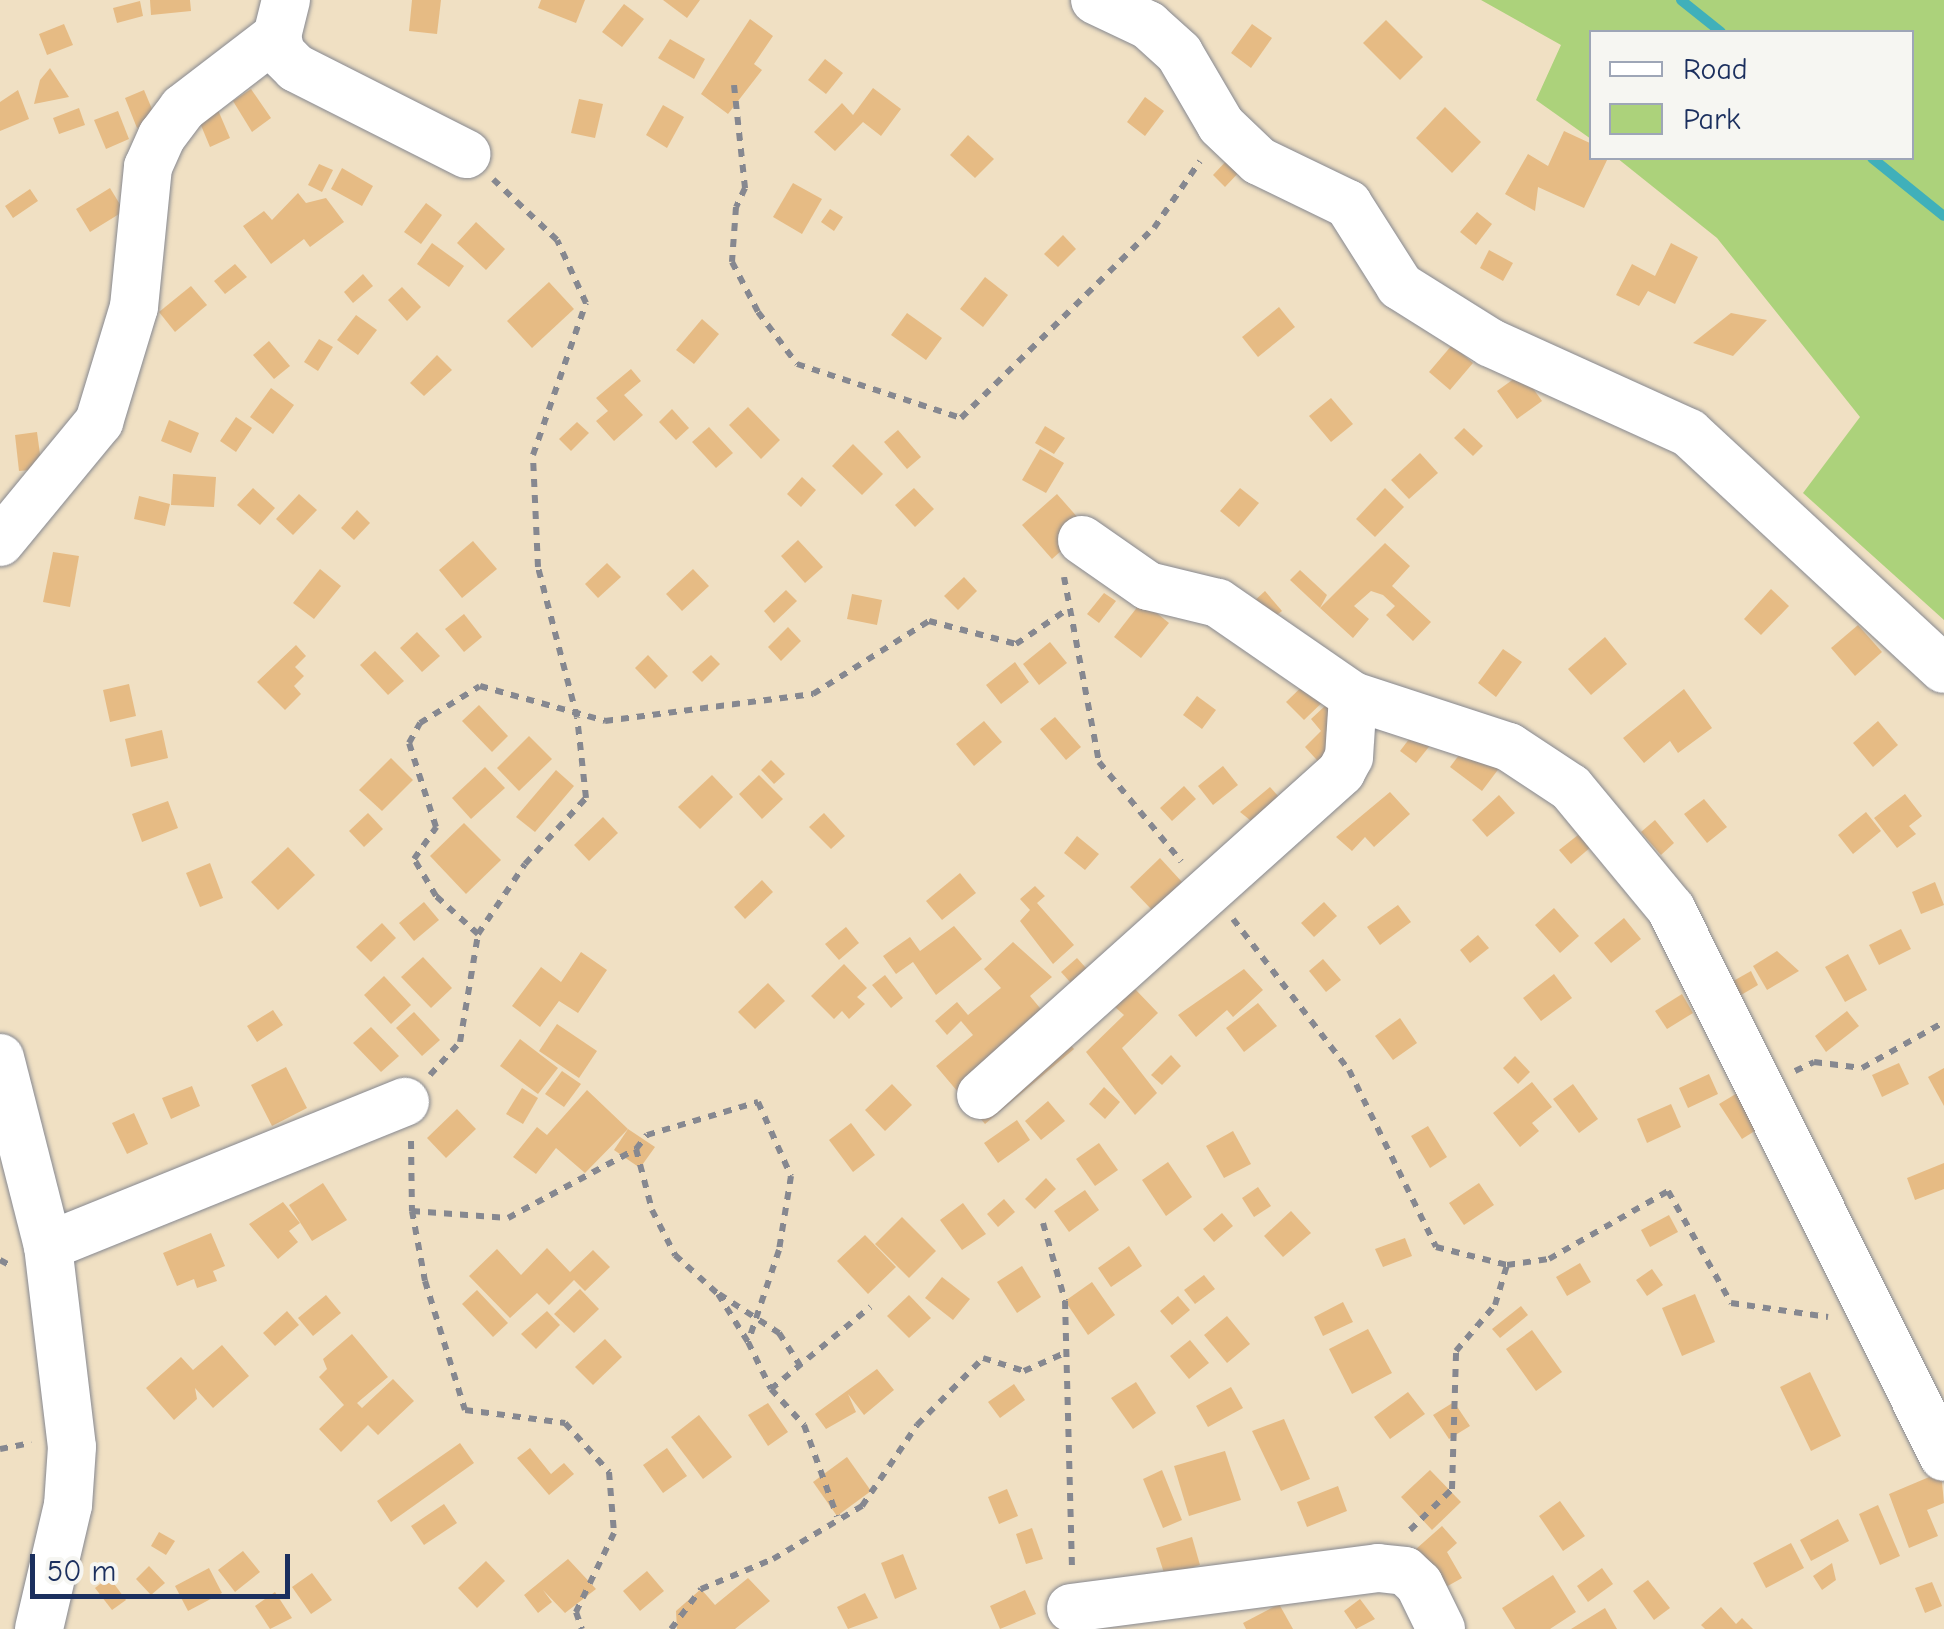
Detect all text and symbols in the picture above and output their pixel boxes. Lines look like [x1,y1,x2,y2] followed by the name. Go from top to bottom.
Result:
[1589,30,1914,160] legend
[1683,52,1748,87] text: Road
[1683,102,1740,137] text: Park
[35,1534,295,1596] scale bar
[47,1554,116,1589] text: 50 m

